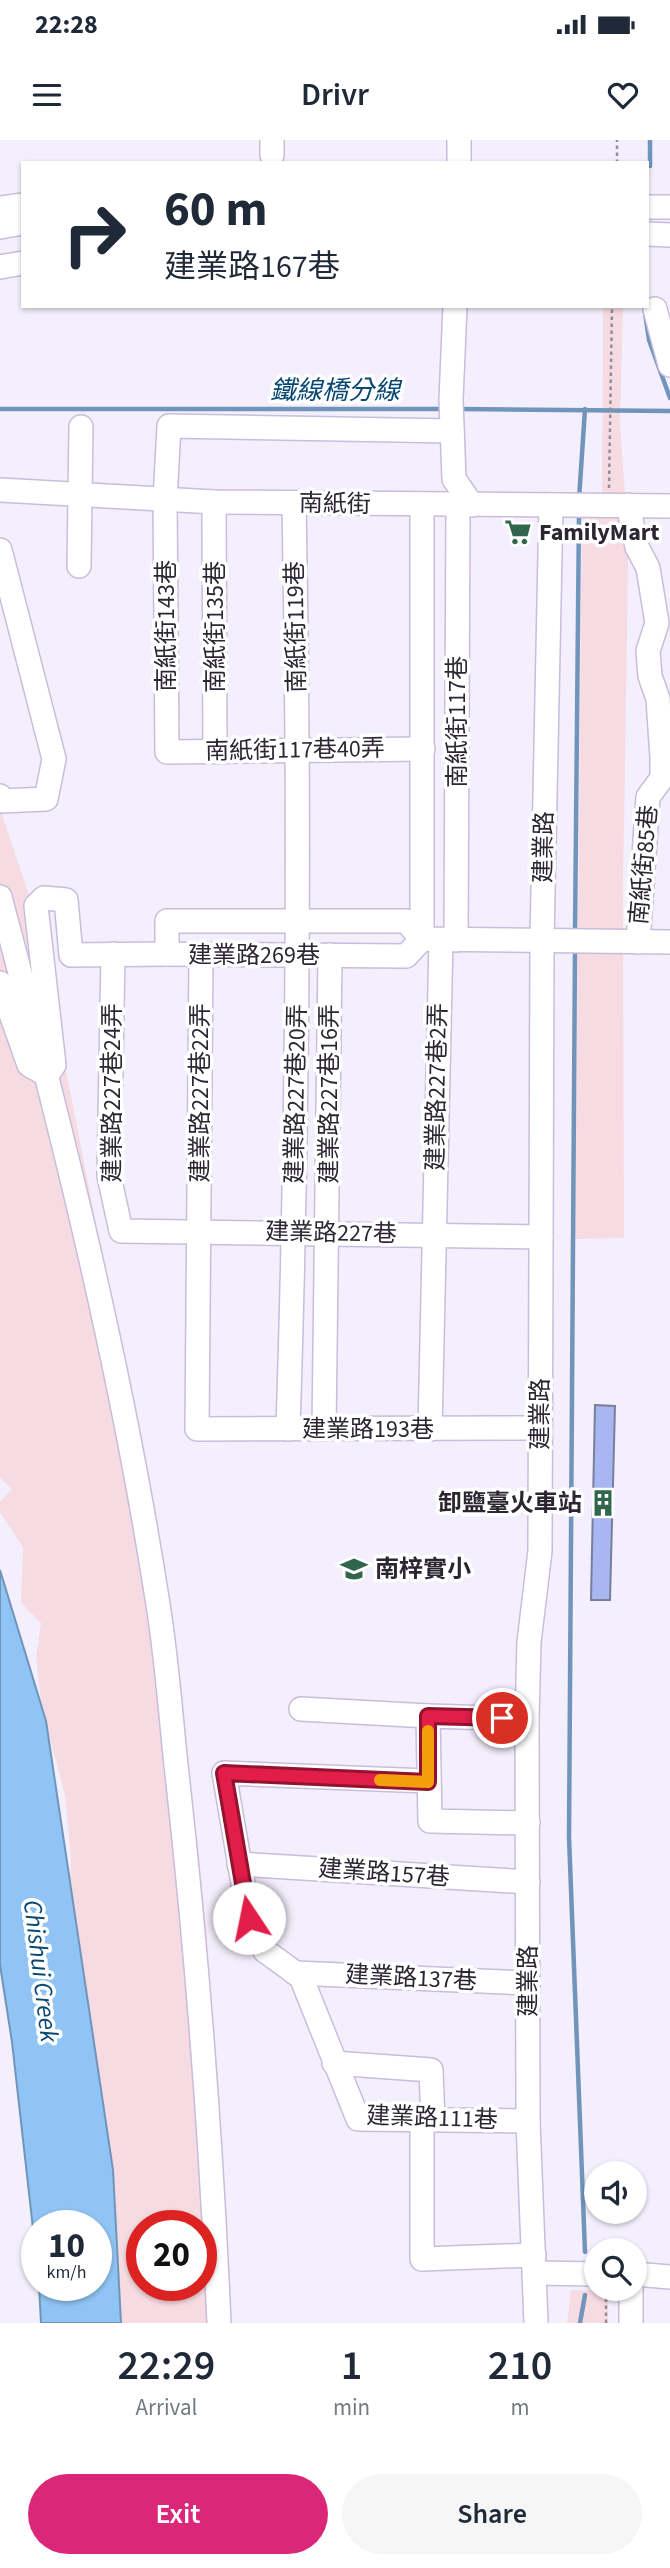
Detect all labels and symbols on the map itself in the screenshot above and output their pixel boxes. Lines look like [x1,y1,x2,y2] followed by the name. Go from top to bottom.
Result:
[270,372,403,409] water label: 鐵線橋分線
[299,486,371,522] street label: 南紙街
[539,515,660,550] place label: FamilyMart
[503,517,533,547] supermarket icon: FamilyMart
[149,560,184,692] street label: 南紙街143巷
[198,561,233,693] street label: 南紙街135巷
[277,561,315,693] street label: 南紙街119巷
[440,656,475,788] street label: 南紙街117巷
[205,731,385,769] street label: 南紙街117巷40弄
[621,804,667,926] street label: 南紙街85巷
[526,811,562,883] street label: 建業路
[188,938,320,973] street label: 建業路269巷
[95,1003,130,1183] street label: 建業路227巷24弄
[183,1003,218,1183] street label: 建業路227巷22弄
[418,1003,456,1171] street label: 建業路227巷2弄
[277,1004,315,1184] street label: 建業路227巷20弄
[312,1004,347,1184] street label: 建業路227巷16弄
[265,1214,397,1252] street label: 建業路227巷
[523,1378,558,1450] street label: 建業路
[302,1412,434,1447] street label: 建業路193巷
[438,1486,582,1521] place label: 卸鹽臺火車站
[588,1488,618,1518] building icon: 卸鹽臺火車站
[375,1552,471,1587] place label: 南梓實小
[339,1554,369,1584] school or university icon: 南梓實小
[472,1688,532,1748] pin
[317,1851,451,1895] street label: 建業路157巷
[212,1881,286,1955] position arrow
[14,1898,68,2045] water label: Chishui Creek
[511,1945,546,2017] street label: 建業路
[344,1957,478,1999] street label: 建業路137巷
[366,2098,498,2138] street label: 建業路111巷
[126,2210,217,2301] speed limit sign: 20

